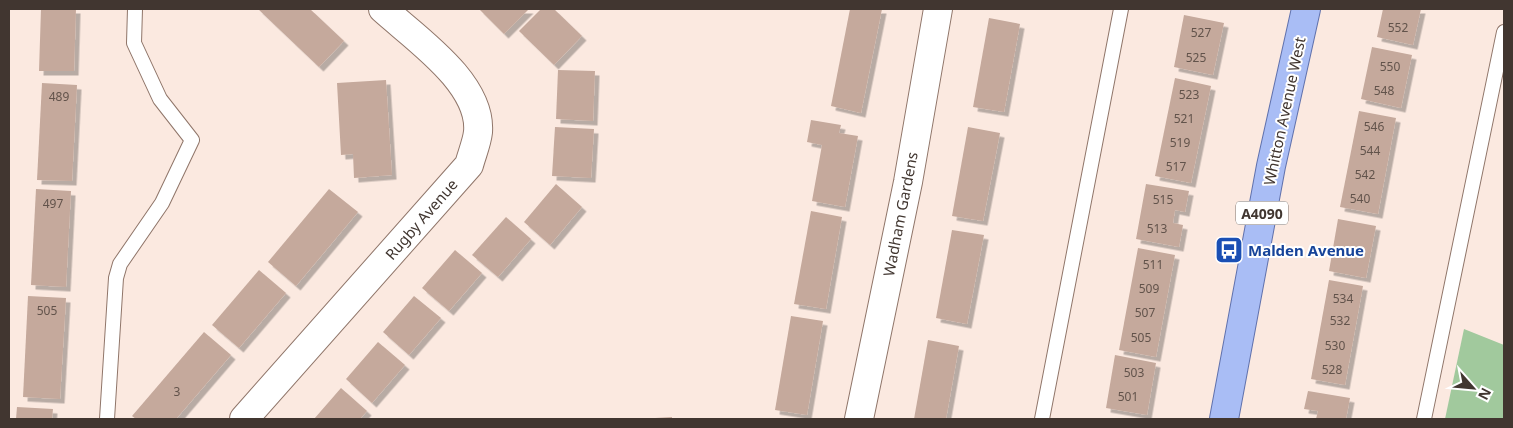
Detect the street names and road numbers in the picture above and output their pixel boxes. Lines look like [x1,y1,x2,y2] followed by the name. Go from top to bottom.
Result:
[1258,34,1310,187] street label: Whitton Avenue West
[878,150,922,278] street label: Wadham Gardens
[380,174,462,264] street label: Rugby Avenue
[1236,202,1288,224] road number: A4090

